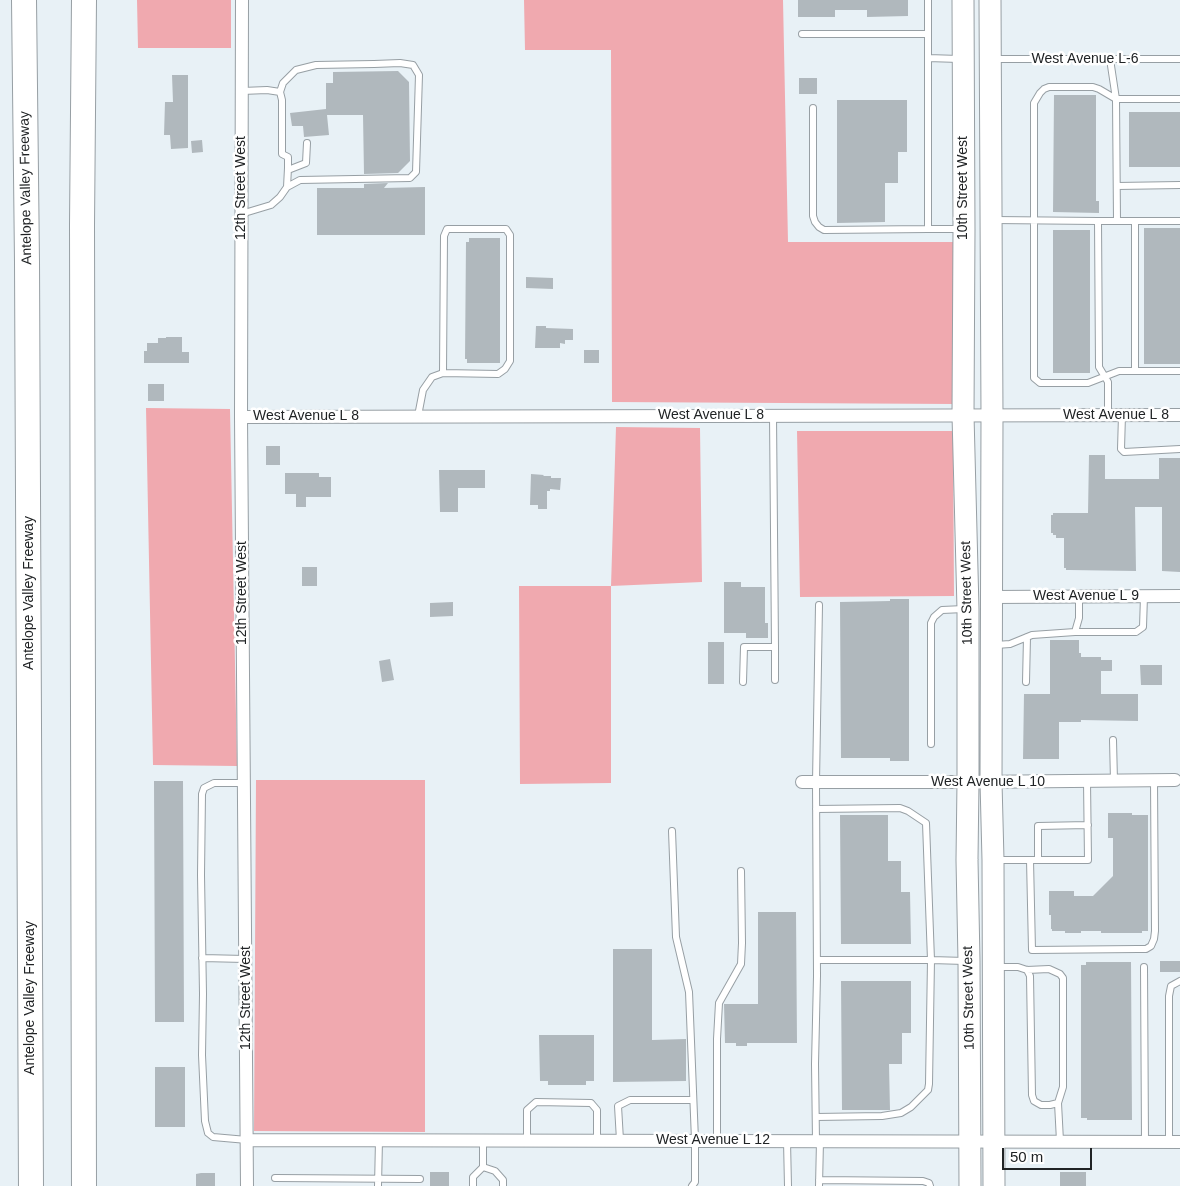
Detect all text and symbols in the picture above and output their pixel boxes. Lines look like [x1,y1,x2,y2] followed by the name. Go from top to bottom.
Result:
[1032,51,1138,67] street label: West Avenue L-6
[16,111,36,265] street label: Antelope Valley Freeway
[233,136,249,240] street label: 12th Street West
[955,136,971,240] street label: 10th Street West
[658,407,764,423] street label: West Avenue L 8
[1063,407,1169,423] street label: West Avenue L 8
[253,408,359,424] street label: West Avenue L 8
[21,516,37,670] street label: Antelope Valley Freeway
[234,541,250,645] street label: 12th Street West
[958,541,976,645] street label: 10th Street West
[1033,588,1139,604] street label: West Avenue L 9
[931,774,1045,790] street label: West Avenue L 10
[22,921,38,1075] street label: Antelope Valley Freeway
[238,946,254,1050] street label: 12th Street West
[960,946,978,1050] street label: 10th Street West
[656,1132,770,1148] street label: West Avenue L 12
[1005,1138,1095,1170] scale bar
[1010,1148,1043,1165] text: 50 m

